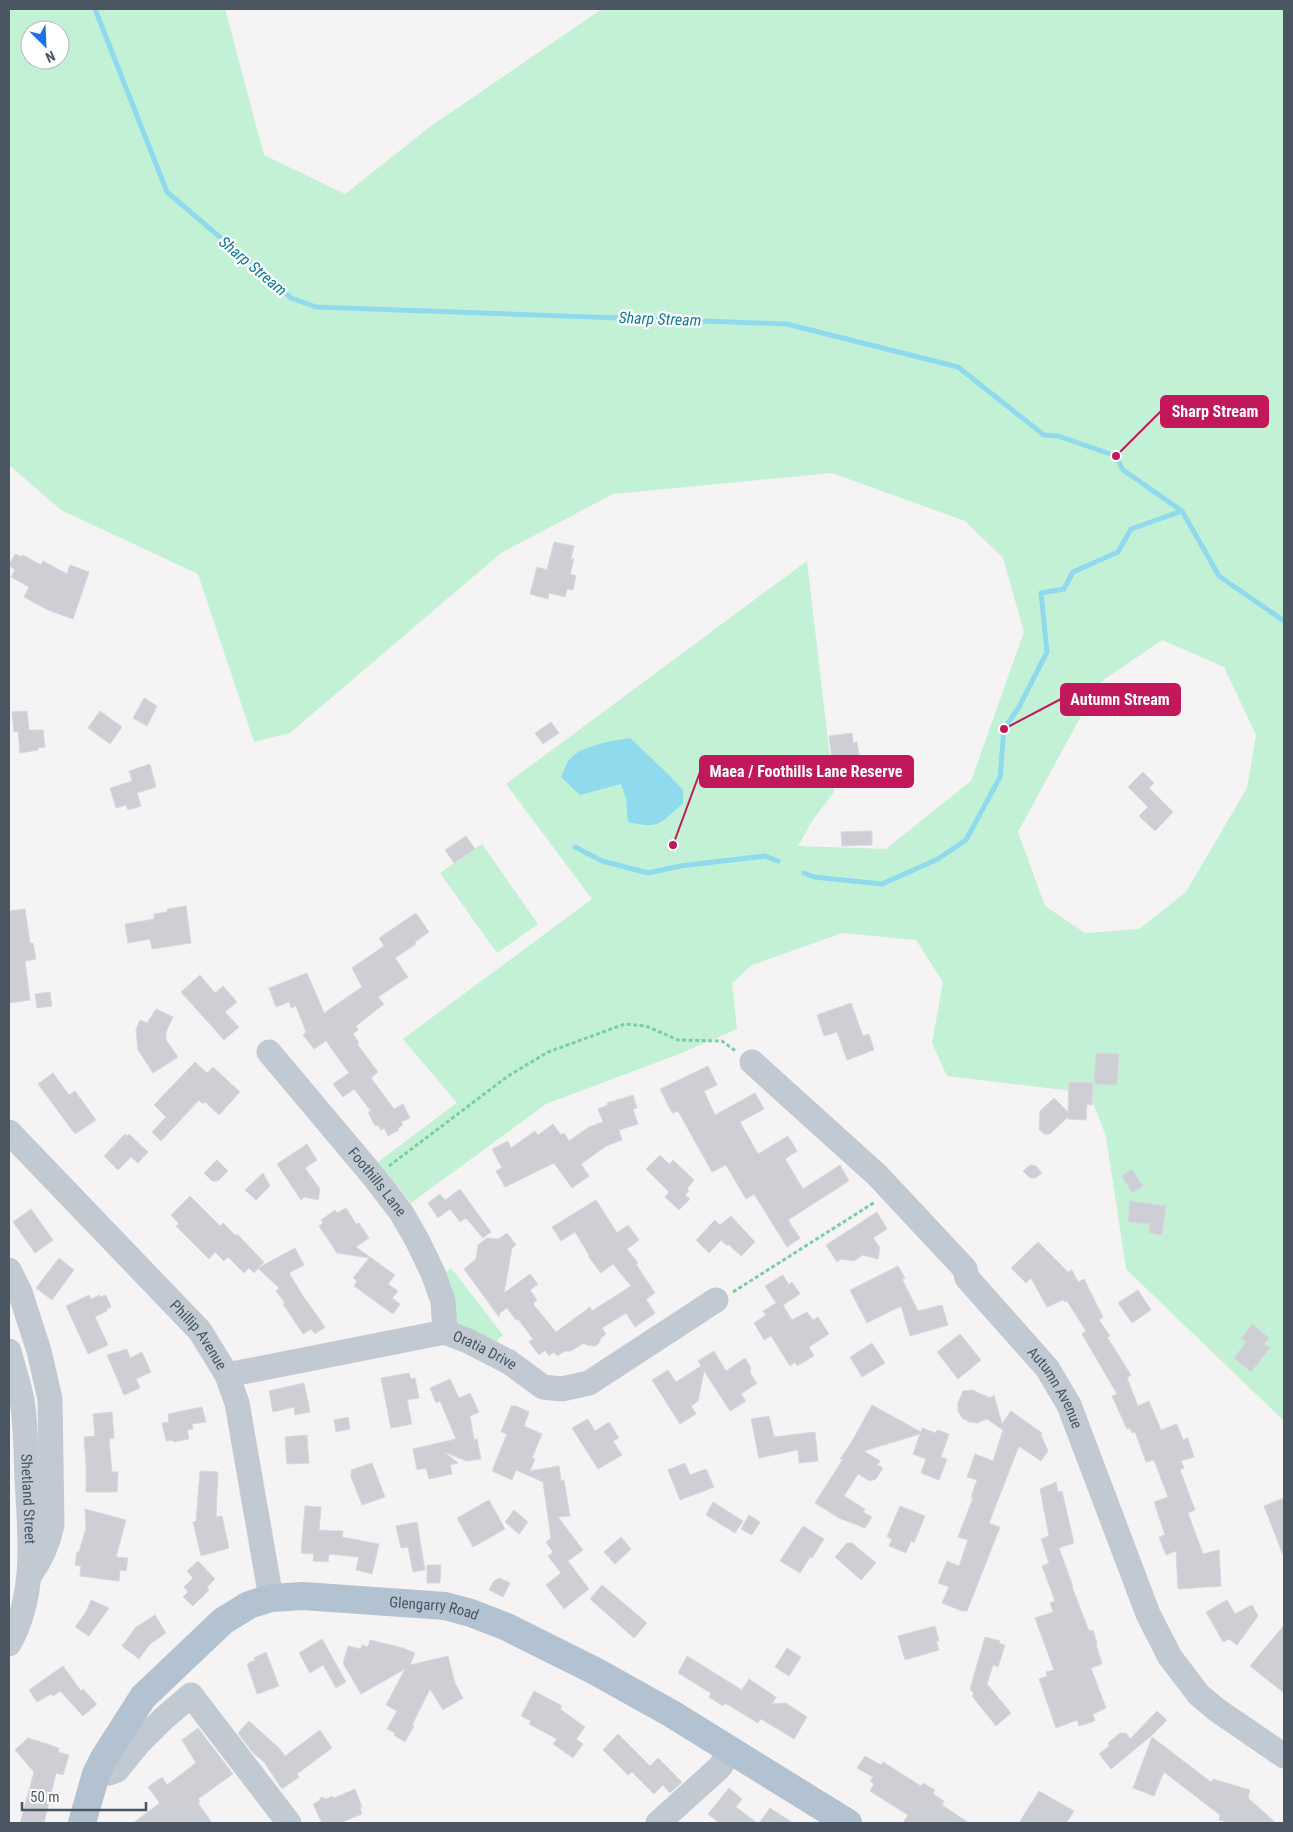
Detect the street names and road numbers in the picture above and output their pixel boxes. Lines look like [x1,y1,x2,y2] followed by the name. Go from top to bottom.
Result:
[344,1144,410,1220] street label: Foothills Lane
[166,1296,231,1373] street label: Phillip Avenue
[450,1327,520,1374] street label: Oratia Drive
[1023,1343,1086,1431] street label: Autumn Avenue
[17,1454,39,1544] street label: Shetland Street
[389,1593,481,1624] street label: Glengarry Road

